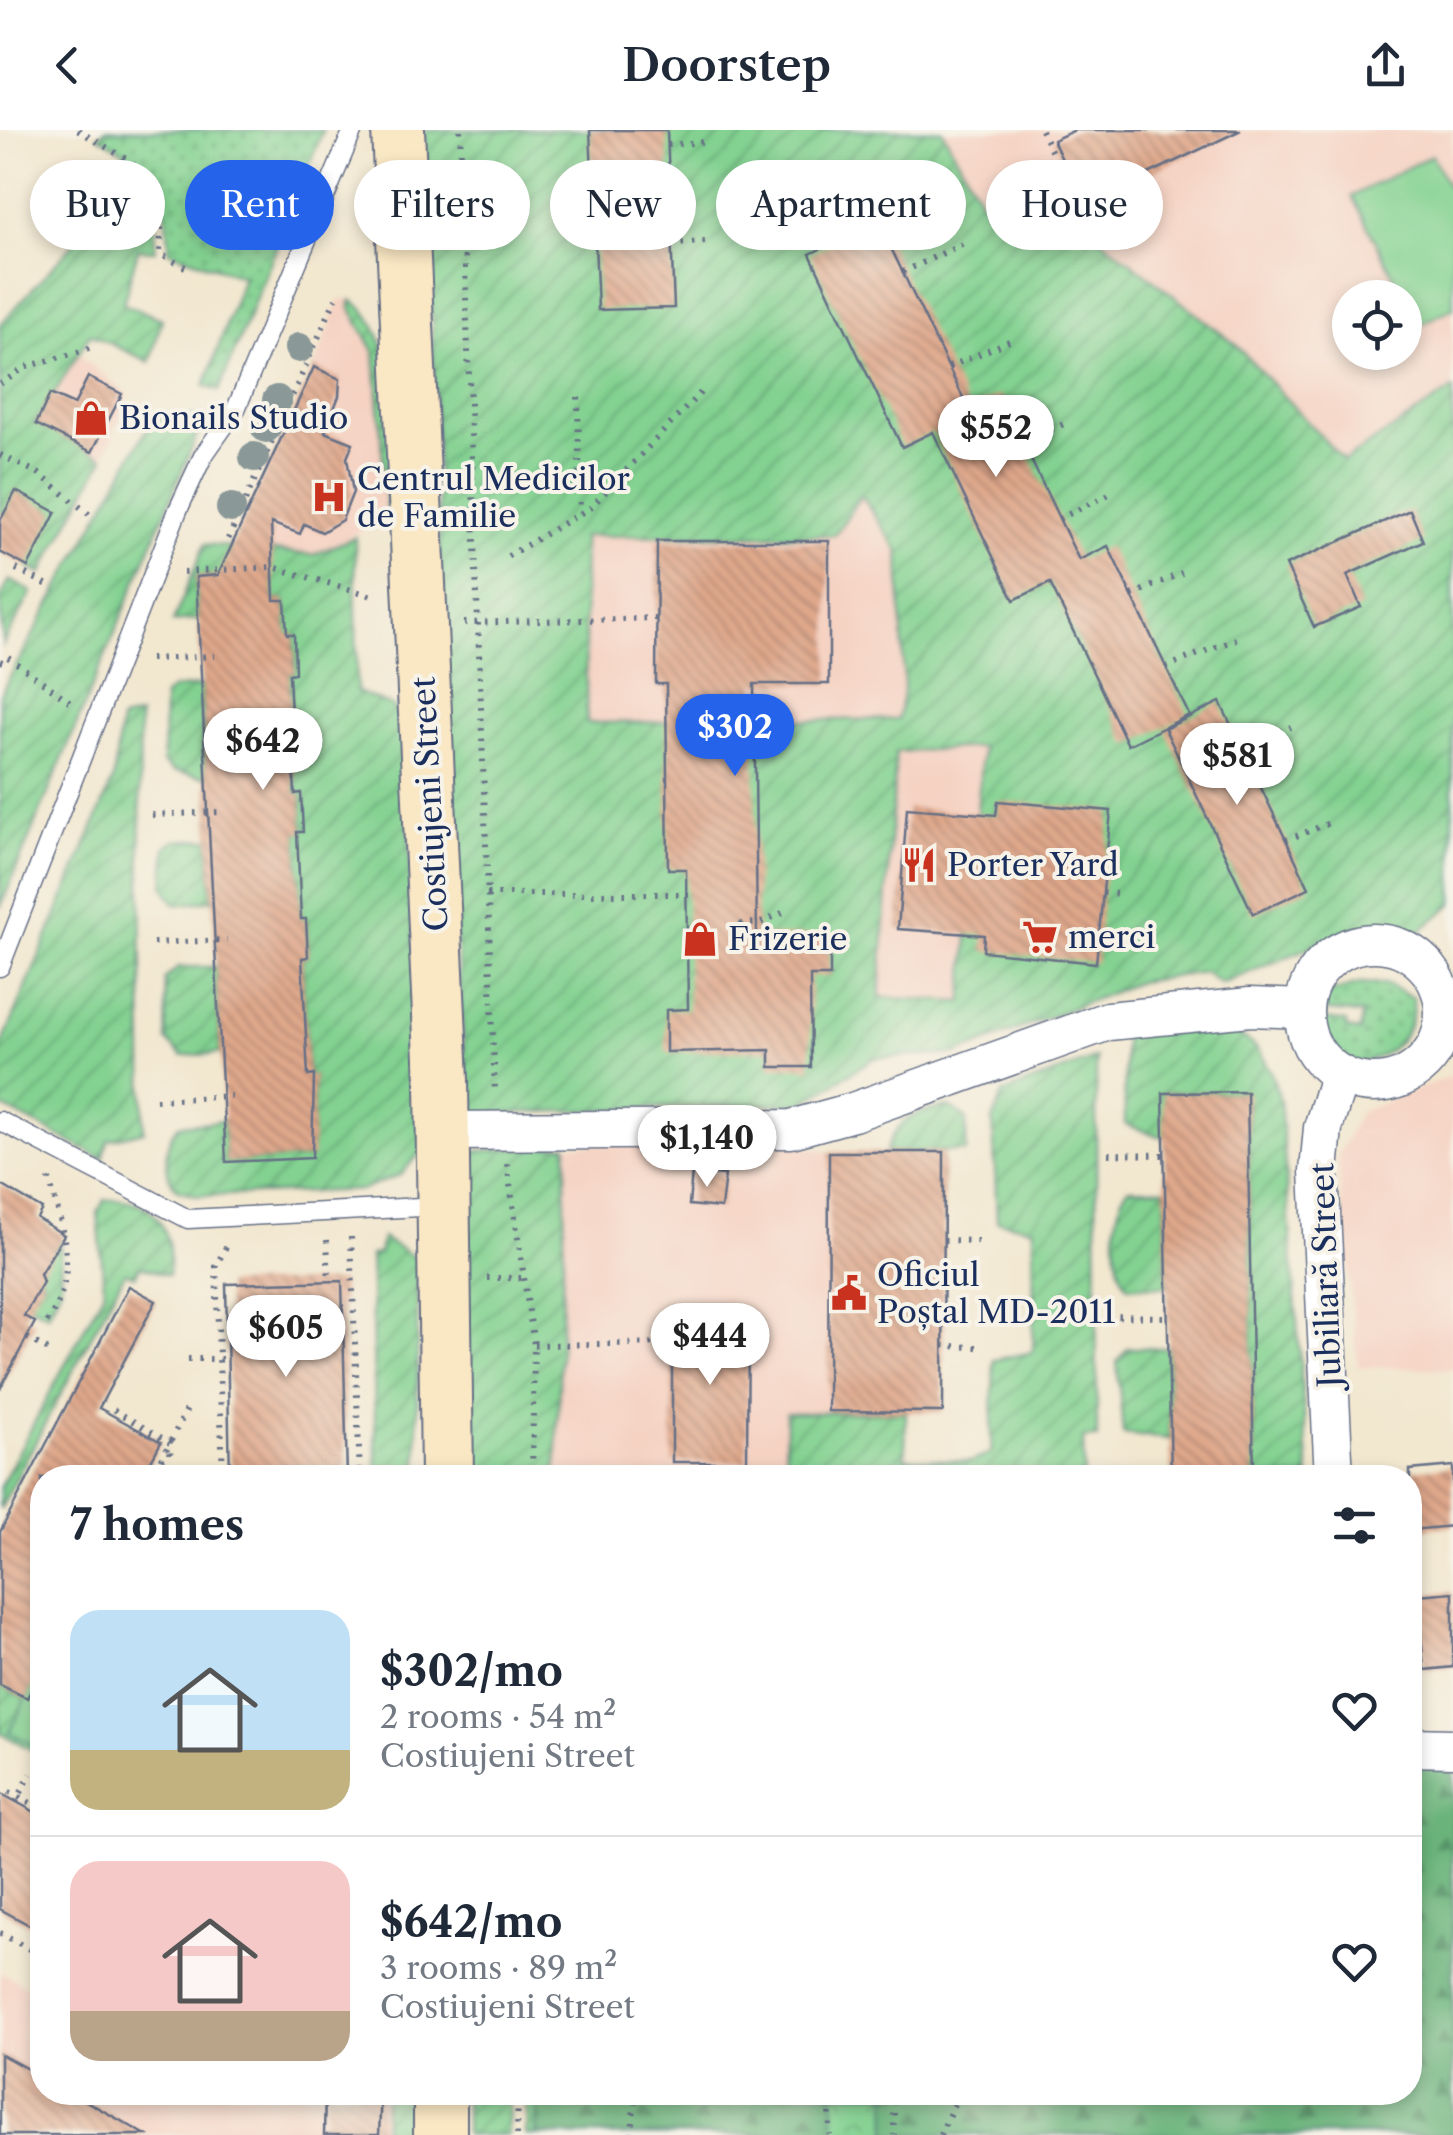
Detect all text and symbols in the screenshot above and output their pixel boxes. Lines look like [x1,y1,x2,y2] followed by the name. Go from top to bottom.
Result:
[622,37,831,93] text: Doorstep
[40,38,95,93] icon: back
[1358,38,1413,93] icon: share
[30,160,165,250] chip: Buy
[185,160,334,250] chip: Rent
[354,160,530,250] chip: Filters
[550,160,696,250] chip: New
[716,160,966,250] chip: Apartment
[986,160,1163,250] chip: House
[1332,280,1422,370] map controls
[1332,280,1422,370] button: locate
[937,395,1055,480] pin: $552
[119,398,348,437] place label: Bionails Studio
[72,399,110,437] shop icon: Bionails Studio
[960,408,1032,447] text: $552
[357,459,631,535] place label: Centrul Medicilor de Familie
[310,478,348,516] hospital icon: Centrul Medicilor de Familie
[403,675,456,932] street label: Costiujeni Street
[676,694,794,779] pin: $302
[697,707,773,746] text: $302
[204,708,322,793] pin: $642
[226,721,300,760] text: $642
[1178,723,1296,808] pin: $581
[1202,736,1272,775] text: $581
[947,845,1119,884] place label: Porter Yard
[900,846,938,884] restaurant icon: Porter Yard
[1068,917,1156,956] place label: merci
[1021,918,1059,956] supermarket icon: merci
[728,919,847,958] place label: Frizerie
[681,920,719,958] shop icon: Frizerie
[626,1105,788,1190] pin: $1,140
[660,1118,754,1157] text: $1,140
[1302,1161,1349,1393] street label: Jubiliară Street
[877,1255,1115,1331] place label: Oficiul Poștal MD-2011
[830,1274,868,1312] public building icon: Oficiul Poștal MD-2011
[227,1295,345,1380] pin: $605
[651,1303,769,1388] pin: $444
[248,1308,324,1347] text: $605
[673,1316,747,1355] text: $444
[1327,1498,1382,1553] icon: filters
[70,1499,244,1551] text: 7 homes
[380,1645,563,1697] text: $302/mo
[150,1650,270,1770] icon: home
[1327,1683,1382,1738] icon: heart
[380,1697,616,1736] text: 2 rooms · 54 m²
[380,1736,635,1775] text: Costiujeni Street
[380,1896,563,1948] text: $642/mo
[150,1901,270,2021] icon: home
[1327,1934,1382,1989] icon: heart
[380,1948,617,1987] text: 3 rooms · 89 m²
[380,1987,635,2026] text: Costiujeni Street

